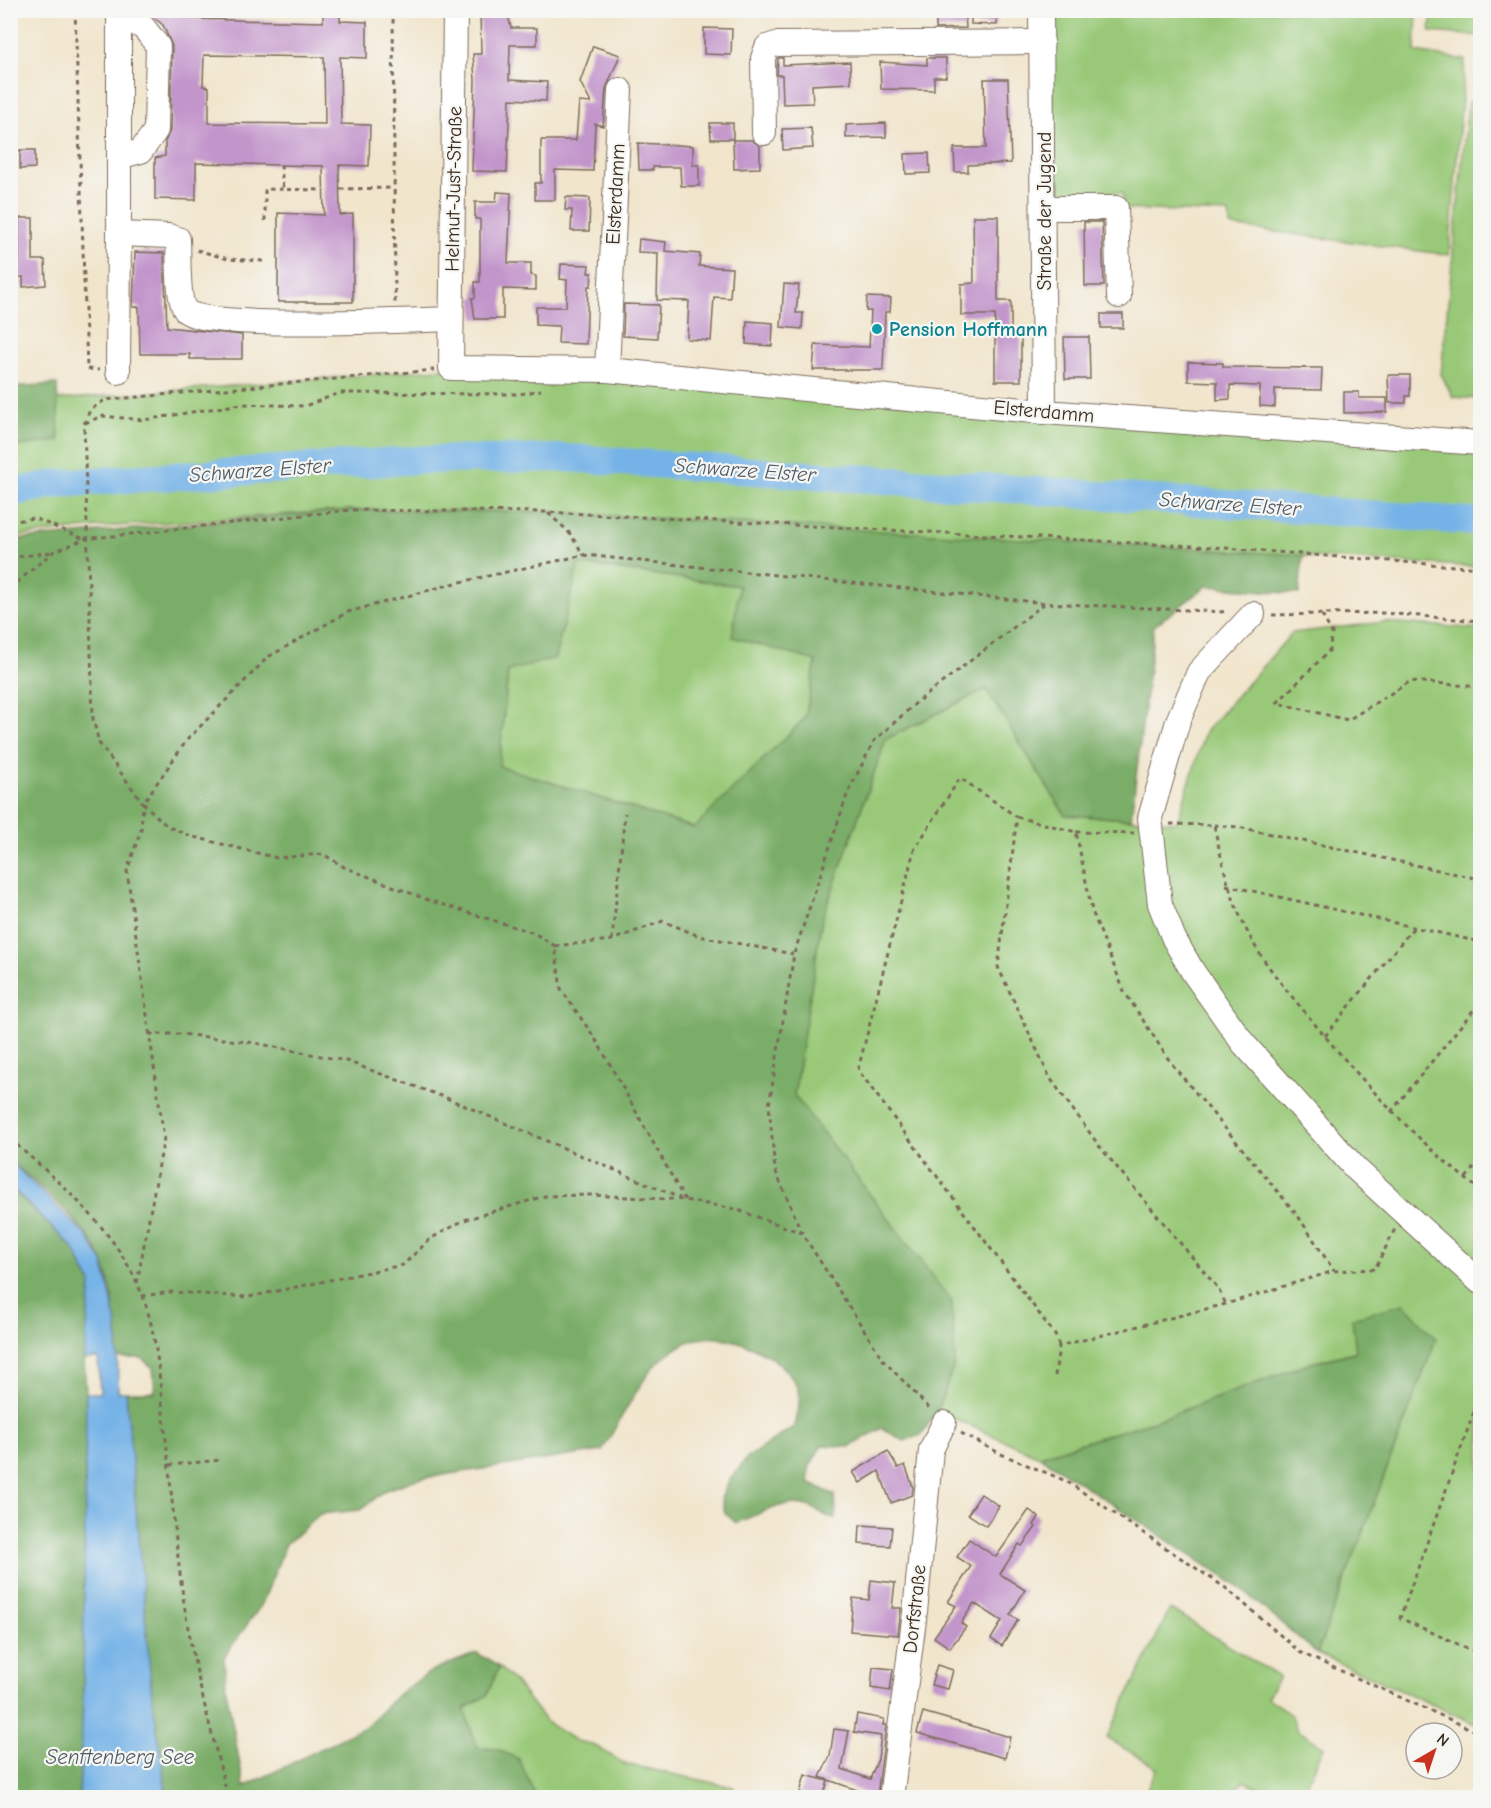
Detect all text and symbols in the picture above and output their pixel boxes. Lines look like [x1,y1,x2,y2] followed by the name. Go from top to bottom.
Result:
[441,106,466,272] street label: Helmut-Just-Straße
[1033,132,1056,290] street label: Straße der Jugend
[601,143,630,245] street label: Elsterdamm
[889,318,1048,341] place label: Pension Hoffmann
[870,322,884,336] marker: Pension Hoffmann
[993,396,1095,427] street label: Elsterdamm
[188,453,333,487] water label: Schwarze Elster
[673,453,818,487] water label: Schwarze Elster
[1158,487,1303,521] water label: Schwarze Elster
[898,1564,931,1655] street label: Dorfstraße
[1404,1721,1464,1781] north arrow
[1433,1730,1453,1750] text: N
[46,1745,195,1769] water label: Senftenberg See

